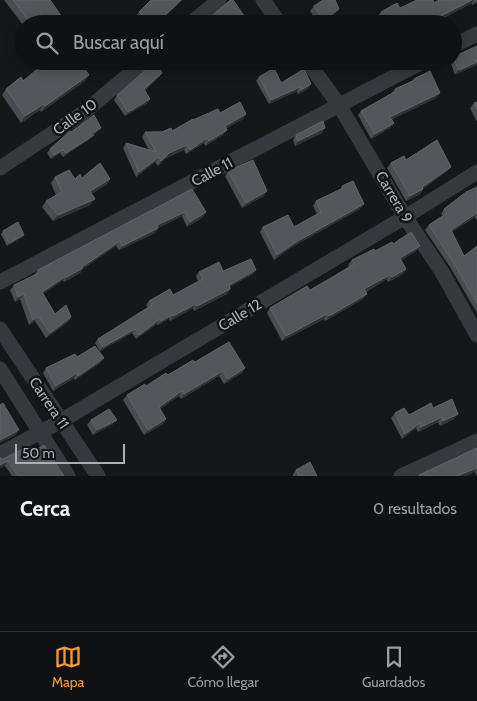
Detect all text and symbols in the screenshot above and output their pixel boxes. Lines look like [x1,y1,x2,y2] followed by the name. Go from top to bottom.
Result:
[15,15,462,70] search box
[33,29,61,57] icon: search
[73,31,164,54] text: Buscar aquí
[50,95,100,139] street label: Calle 10
[188,154,236,190] street label: Calle 11
[372,168,416,226] street label: Carrera 9
[215,295,265,335] street label: Calle 12
[25,374,73,432] street label: Carrera 11
[15,441,125,464] scale bar
[22,444,55,462] text: 50 m
[20,496,70,521] text: Cerca
[373,499,457,518] text: 0 resultados
[52,643,84,691] tab: Mapa
[188,643,259,691] tab: Cómo llegar
[362,643,425,691] tab: Guardados

